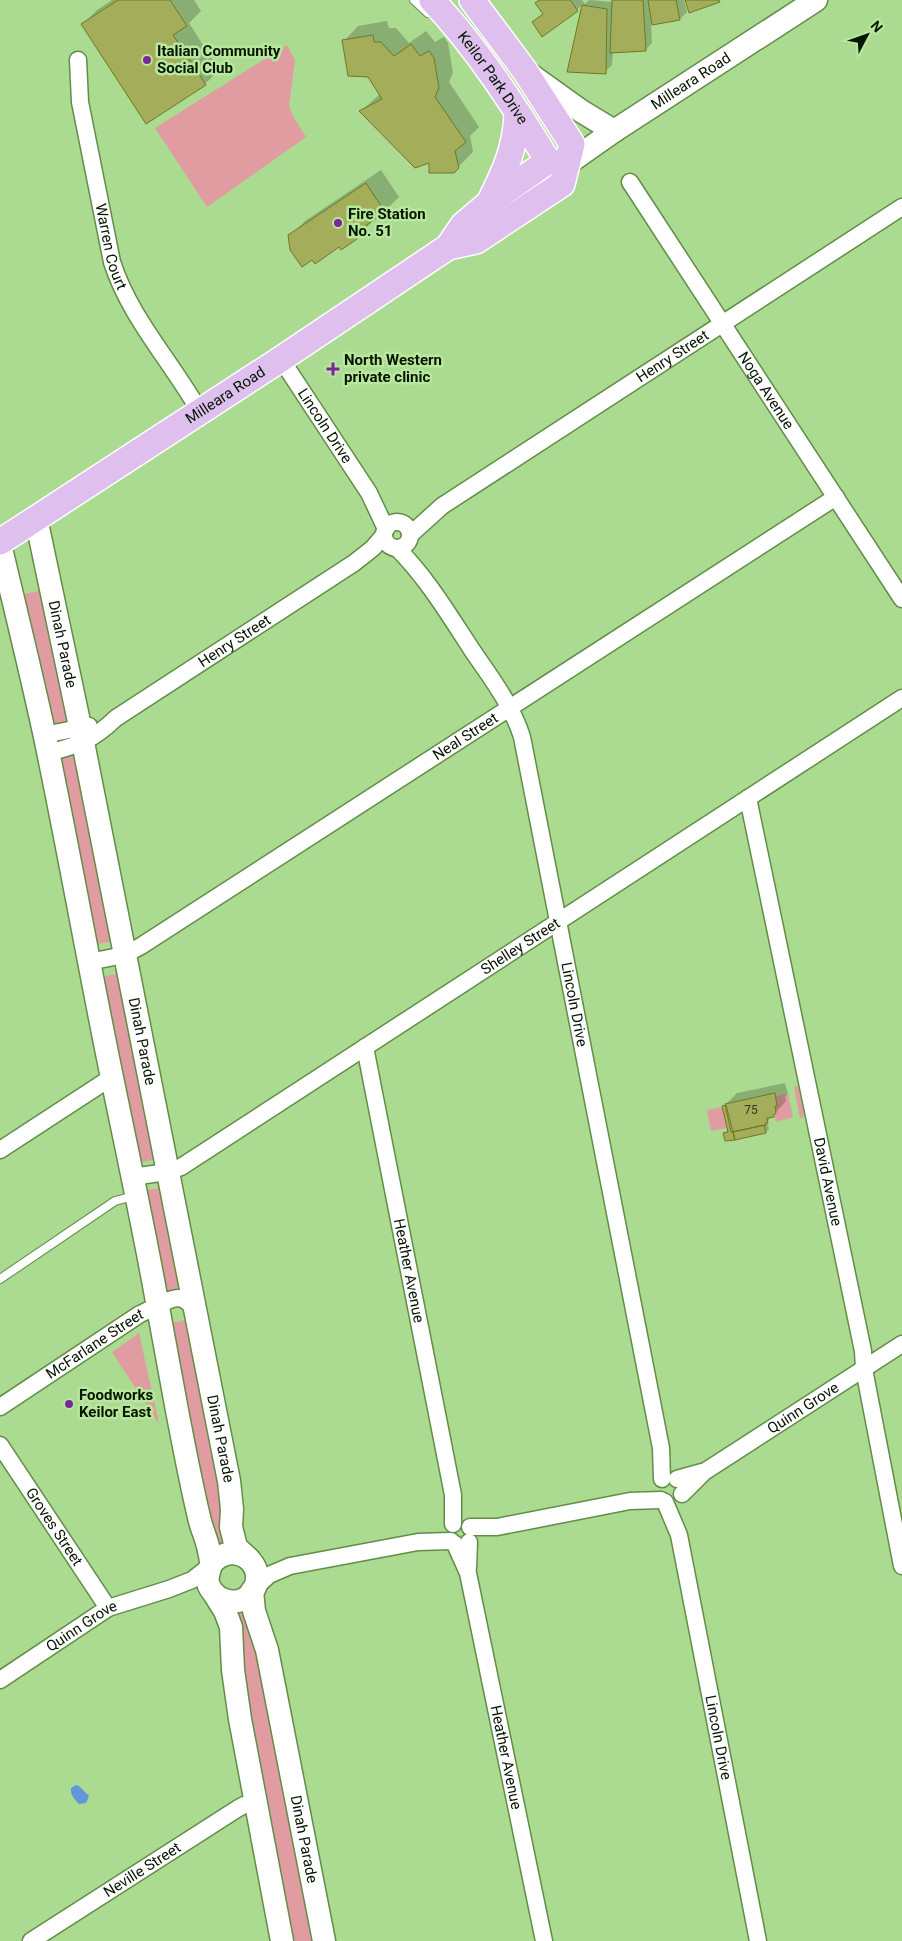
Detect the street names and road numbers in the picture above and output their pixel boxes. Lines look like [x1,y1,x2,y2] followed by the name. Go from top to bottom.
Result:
[454,28,532,128] street label: Keilor Park Drive
[648,49,734,114] street label: Milleara Road
[92,202,131,293] street label: Warren Court
[633,326,712,386] street label: Henry Street
[734,348,798,433] street label: Noga Avenue
[182,363,269,428] street label: Milleara Road
[294,385,356,467] street label: Lincoln Drive
[45,599,81,690] street label: Dinah Parade
[195,611,274,671] street label: Henry Street
[429,709,501,764] street label: Neal Street
[477,914,563,979] street label: Shelley Street
[557,960,591,1048] street label: Lincoln Drive
[125,996,160,1087] street label: Dinah Parade
[810,1136,846,1228] street label: David Avenue
[390,1217,428,1324] street label: Heather Avenue
[43,1305,146,1383] street label: McFarlane Street
[764,1378,842,1438] street label: Quinn Grove
[203,1393,238,1484] street label: Dinah Parade
[22,1484,86,1569] street label: Groves Street
[43,1597,119,1656] street label: Quinn Grove
[701,1693,735,1781] street label: Lincoln Drive
[487,1704,526,1811] street label: Heather Avenue
[287,1794,321,1885] street label: Dinah Parade
[100,1838,184,1901] street label: Neville Street

